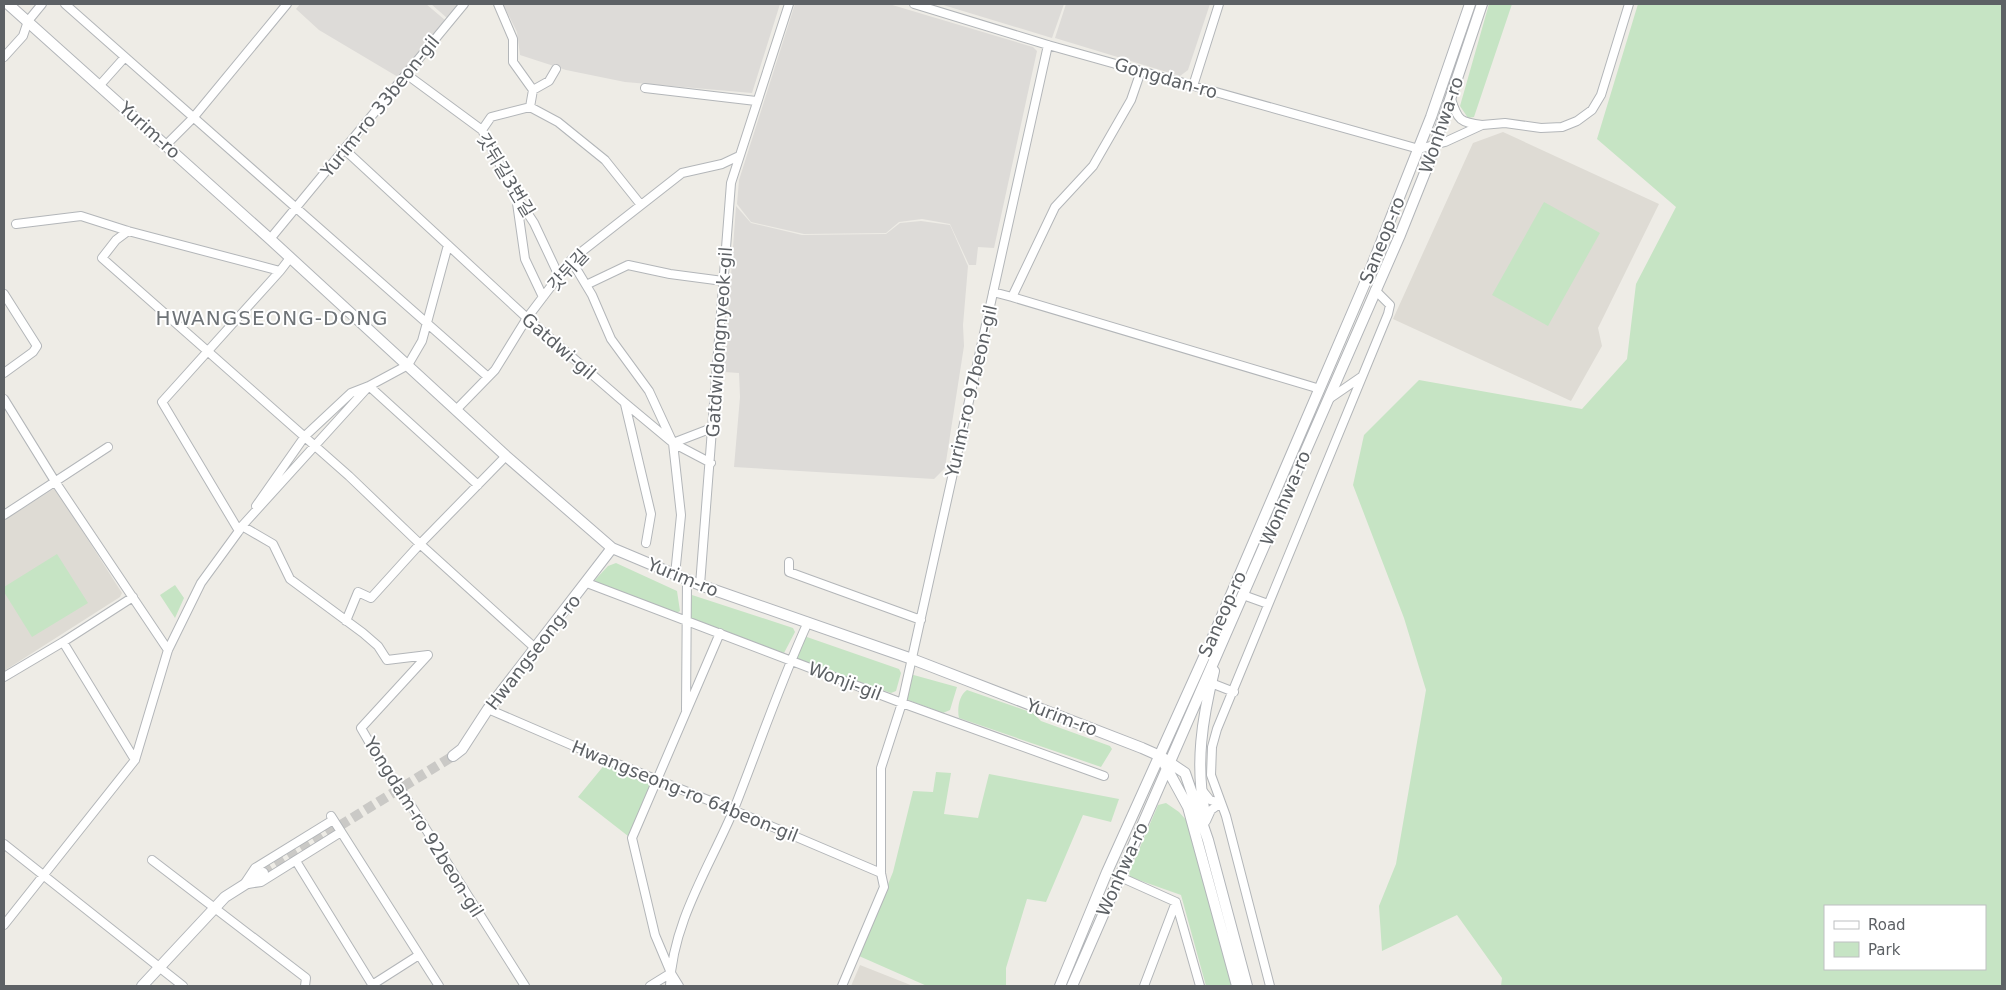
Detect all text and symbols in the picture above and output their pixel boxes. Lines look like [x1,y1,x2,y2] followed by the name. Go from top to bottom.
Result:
[316,31,444,182] street label: Yurim-ro 33beon-gil
[1112,53,1220,103] street label: Gongdan-ro
[1415,74,1467,176] street label: Wonhwa-ro
[114,97,185,163] street label: Yurim-ro
[473,129,539,221] street label: 갓뒤길3번길
[1355,193,1409,287] street label: Saneop-ro
[543,245,593,295] street label: 갓뒤길
[702,246,736,438] street label: Gatdwidongnyeok-gil
[941,303,1001,480] street label: Yurim-ro 97beon-gil
[155,306,389,330] district label: HWANGSEONG-DONG
[518,308,600,384] street label: Gatdwi-gil
[1256,447,1314,549] street label: Wonhwa-ro
[643,553,722,601] street label: Yurim-ro
[1194,568,1250,660] street label: Saneop-ro
[481,590,585,714] street label: Hwangseong-ro
[805,657,885,705] street label: Wonji-gil
[1022,693,1101,740] street label: Yurim-ro
[359,732,488,921] street label: Yongdam-ro 92beon-gil
[569,736,801,846] street label: Hwangseong-ro 64beon-gil
[1092,819,1152,919] street label: Wonhwa-ro
[1824,905,1986,970] legend
[1868,916,1906,934] text: Road
[1868,941,1901,959] text: Park

